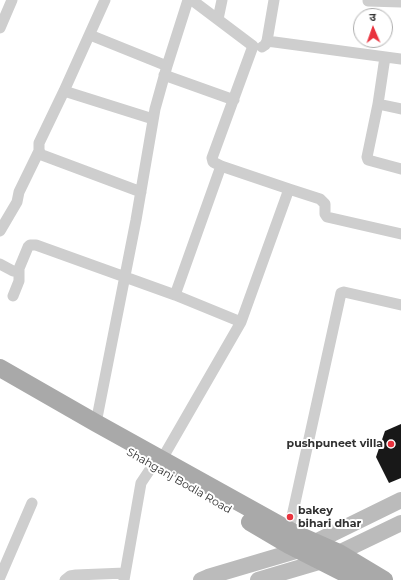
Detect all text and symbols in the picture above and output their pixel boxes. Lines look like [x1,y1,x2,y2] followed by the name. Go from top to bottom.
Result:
[353,8,393,48] north arrow
[369,10,376,24] text: उ
[287,437,383,451] place label: pushpuneet villa
[386,439,396,449] marker: pushpuneet villa
[124,445,234,517] street label: Shahganj Bodla Road
[298,504,361,530] place label: bakey bihari dhar
[285,512,295,522] marker: bakey bihari dhar

